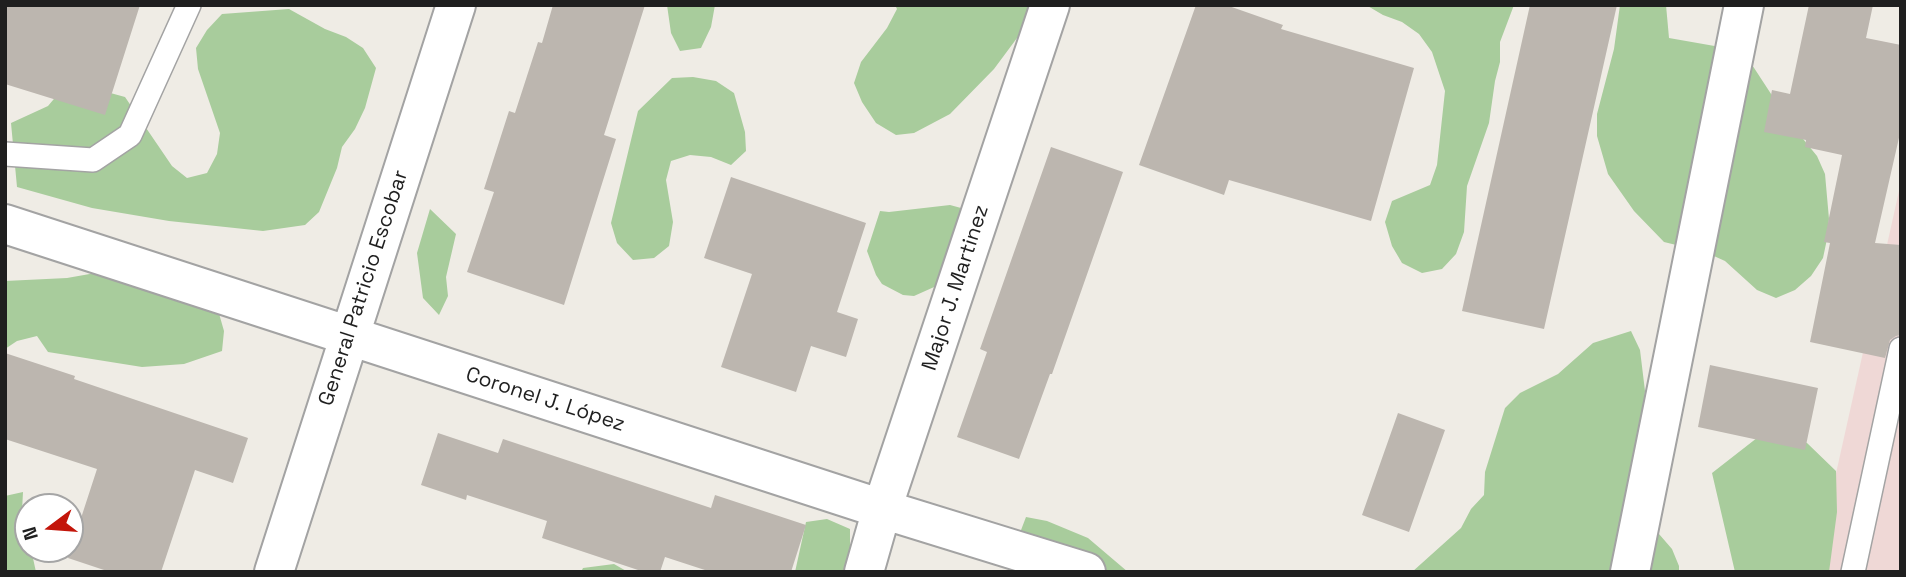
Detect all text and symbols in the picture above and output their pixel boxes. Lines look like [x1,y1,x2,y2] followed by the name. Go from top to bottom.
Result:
[314,167,414,409] street label: General Patricio Escobar
[917,202,995,374] street label: Major J. Martinez
[462,362,628,438] street label: Coronel J. López
[14,493,84,563] north arrow
[16,524,44,543] text: N

